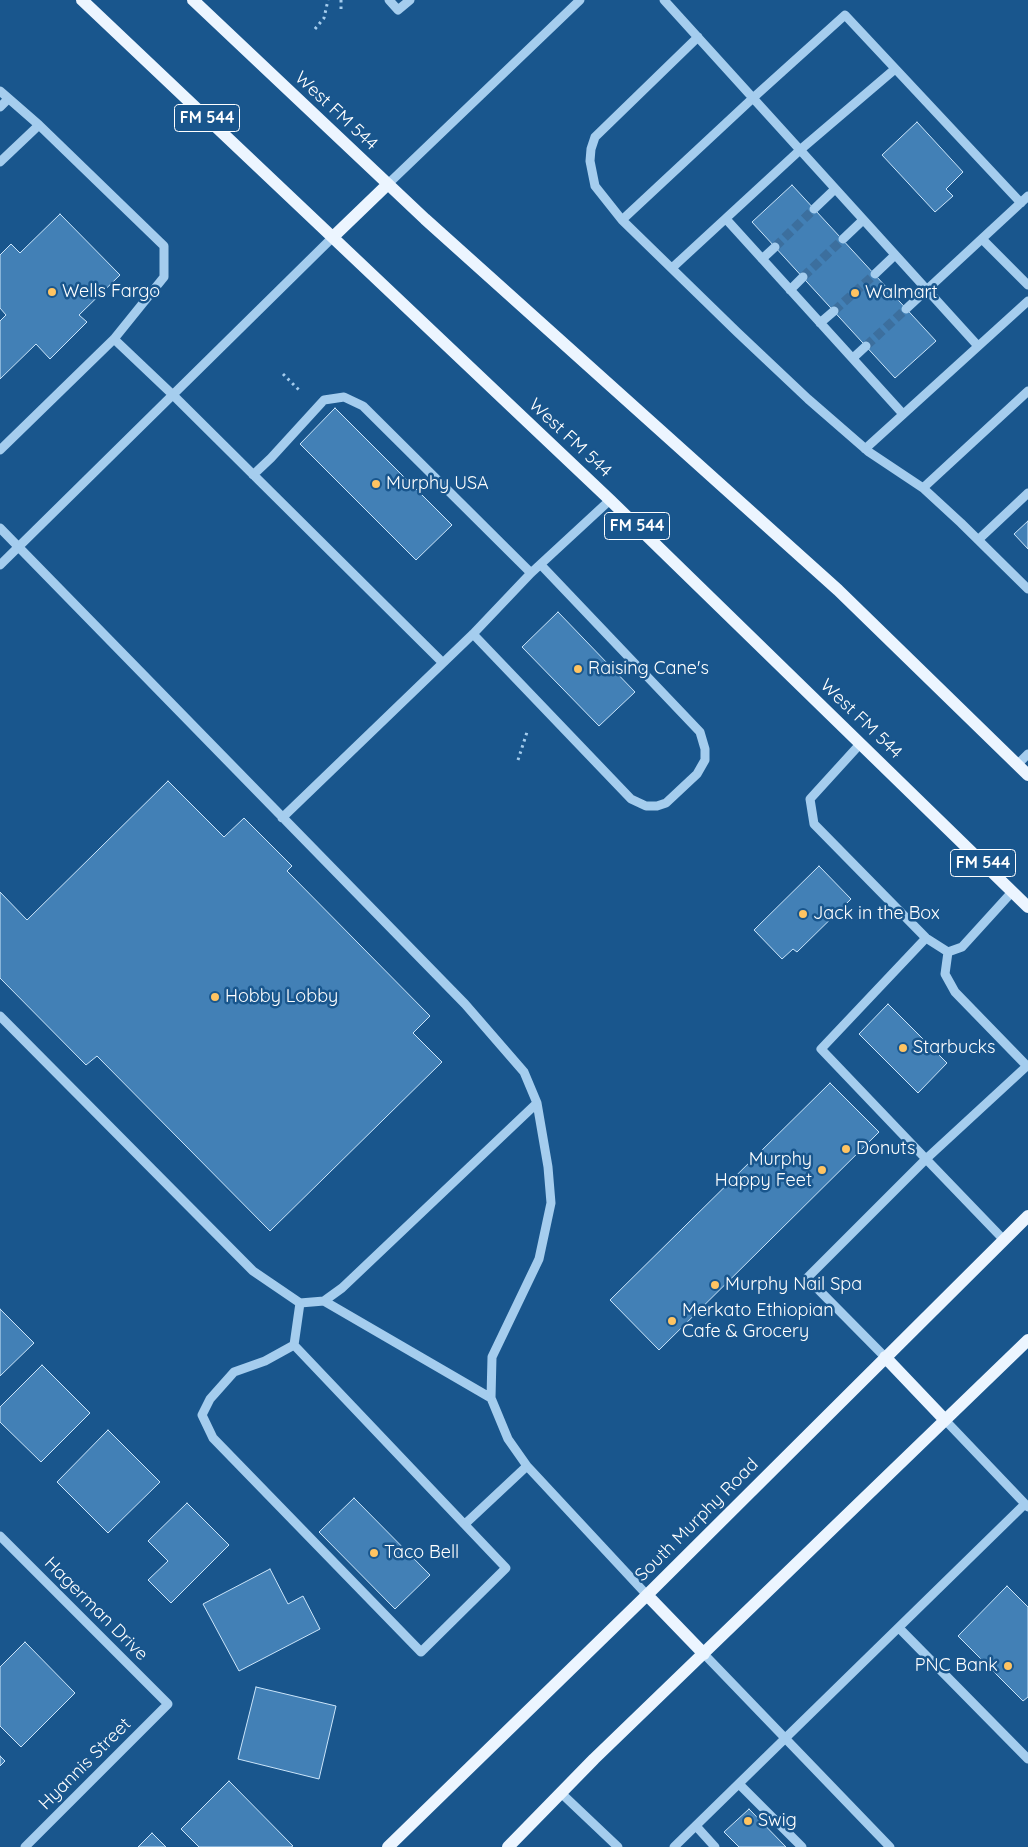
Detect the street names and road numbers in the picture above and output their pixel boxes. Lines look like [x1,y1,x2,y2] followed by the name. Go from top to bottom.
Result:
[290,67,382,155] street label: West FM 544
[174,105,240,132] road number: FM 544
[524,394,616,482] street label: West FM 544
[604,512,670,540] road number: FM 544
[816,675,906,763] street label: West FM 544
[950,850,1016,876] road number: FM 544
[631,1454,763,1586] street label: South Murphy Road
[40,1553,152,1665] street label: Hagerman Drive
[34,1713,136,1815] street label: Hyannis Street

